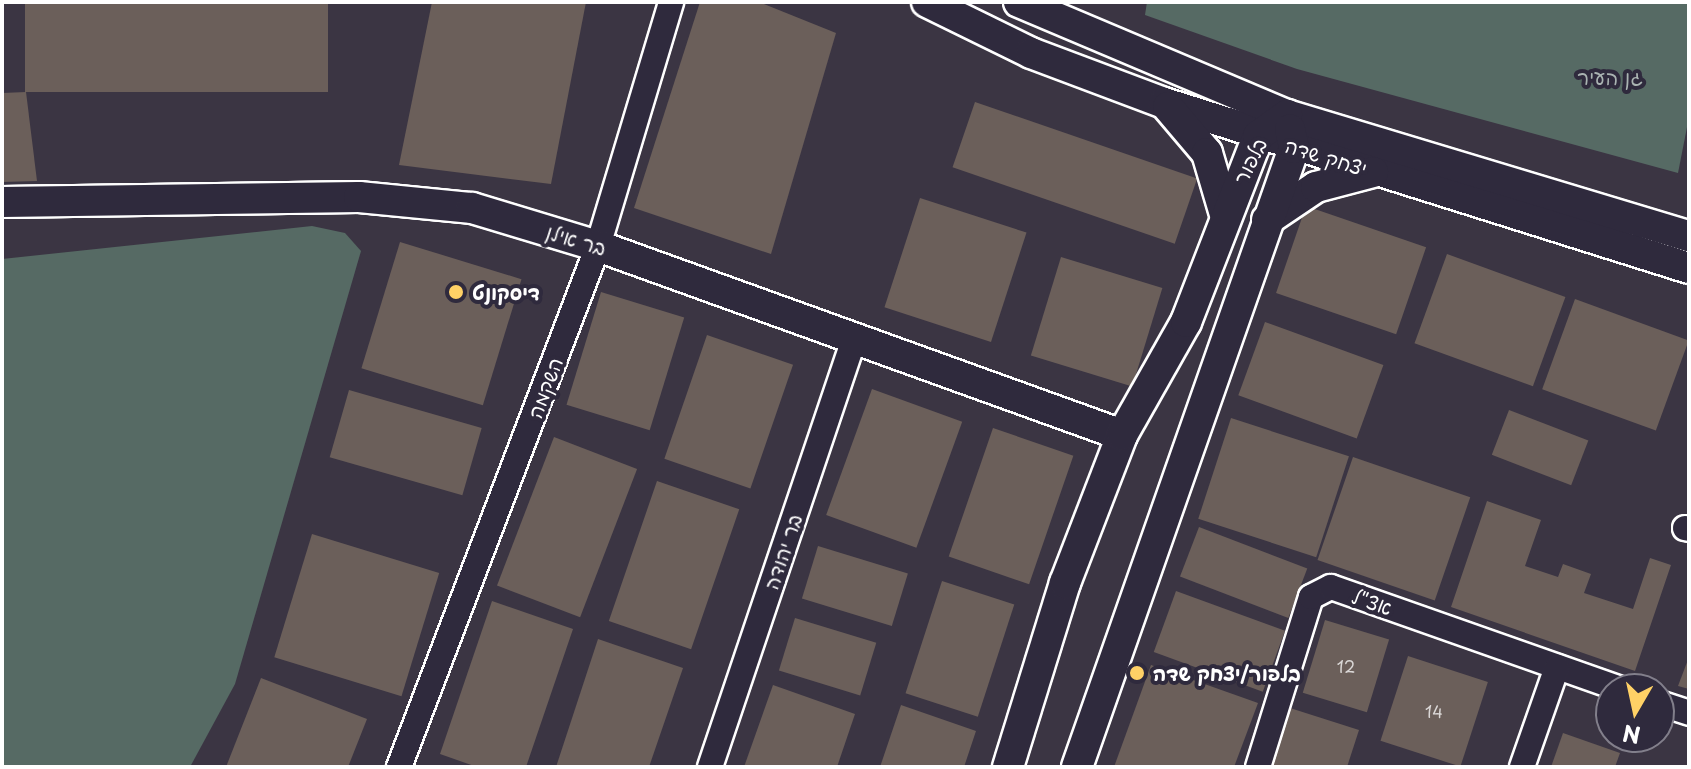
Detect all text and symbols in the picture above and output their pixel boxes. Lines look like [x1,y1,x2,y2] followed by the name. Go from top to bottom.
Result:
[1577,65,1643,89] park label: גן העיר
[1282,133,1370,181] street label: יצחק שדה
[1228,134,1272,188] street label: בלפור
[543,220,609,260] street label: בר אילן
[472,280,540,304] place label: דיסקונט
[447,283,465,301] marker: דיסקונט
[522,354,568,422] street label: השקמה
[759,511,807,593] street label: בר יהודה
[1349,584,1395,620] street label: אצ"ל
[1337,656,1355,676] house number: 12
[1153,661,1301,685] place label: בלפור/יצחק שדה
[1128,664,1146,682] marker: בלפור/יצחק שדה
[1595,673,1675,753] north arrow
[1425,701,1443,721] house number: 14
[1620,718,1643,753] text: N

